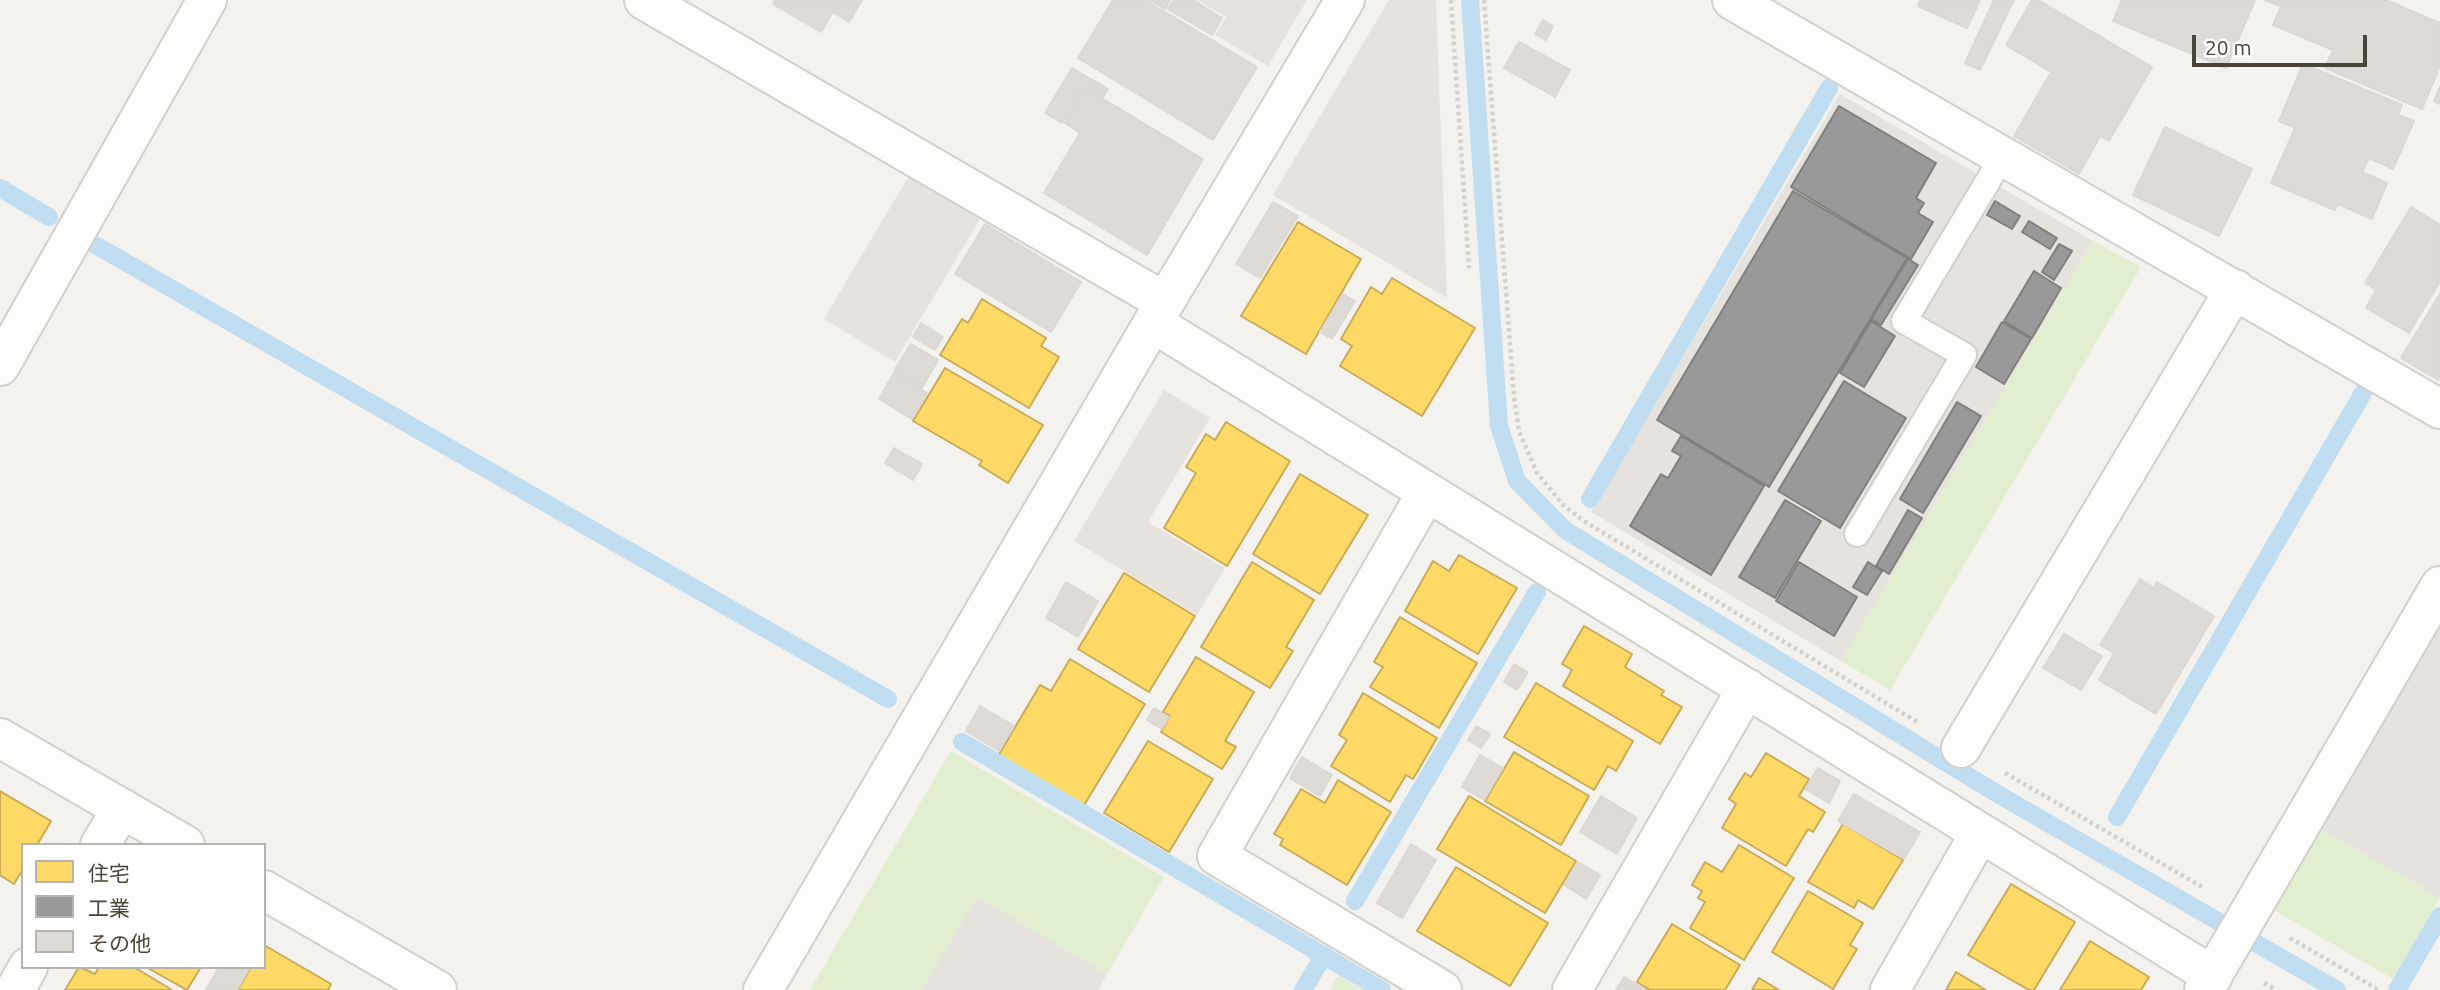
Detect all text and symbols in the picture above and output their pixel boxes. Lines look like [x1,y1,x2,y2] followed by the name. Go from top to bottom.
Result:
[2195,21,2370,65] scale bar
[2205,35,2252,59] text: 20 m
[21,843,266,969] legend
[88,861,130,885] text: 住宅
[88,896,130,920] text: 工業
[88,931,151,955] text: その他

